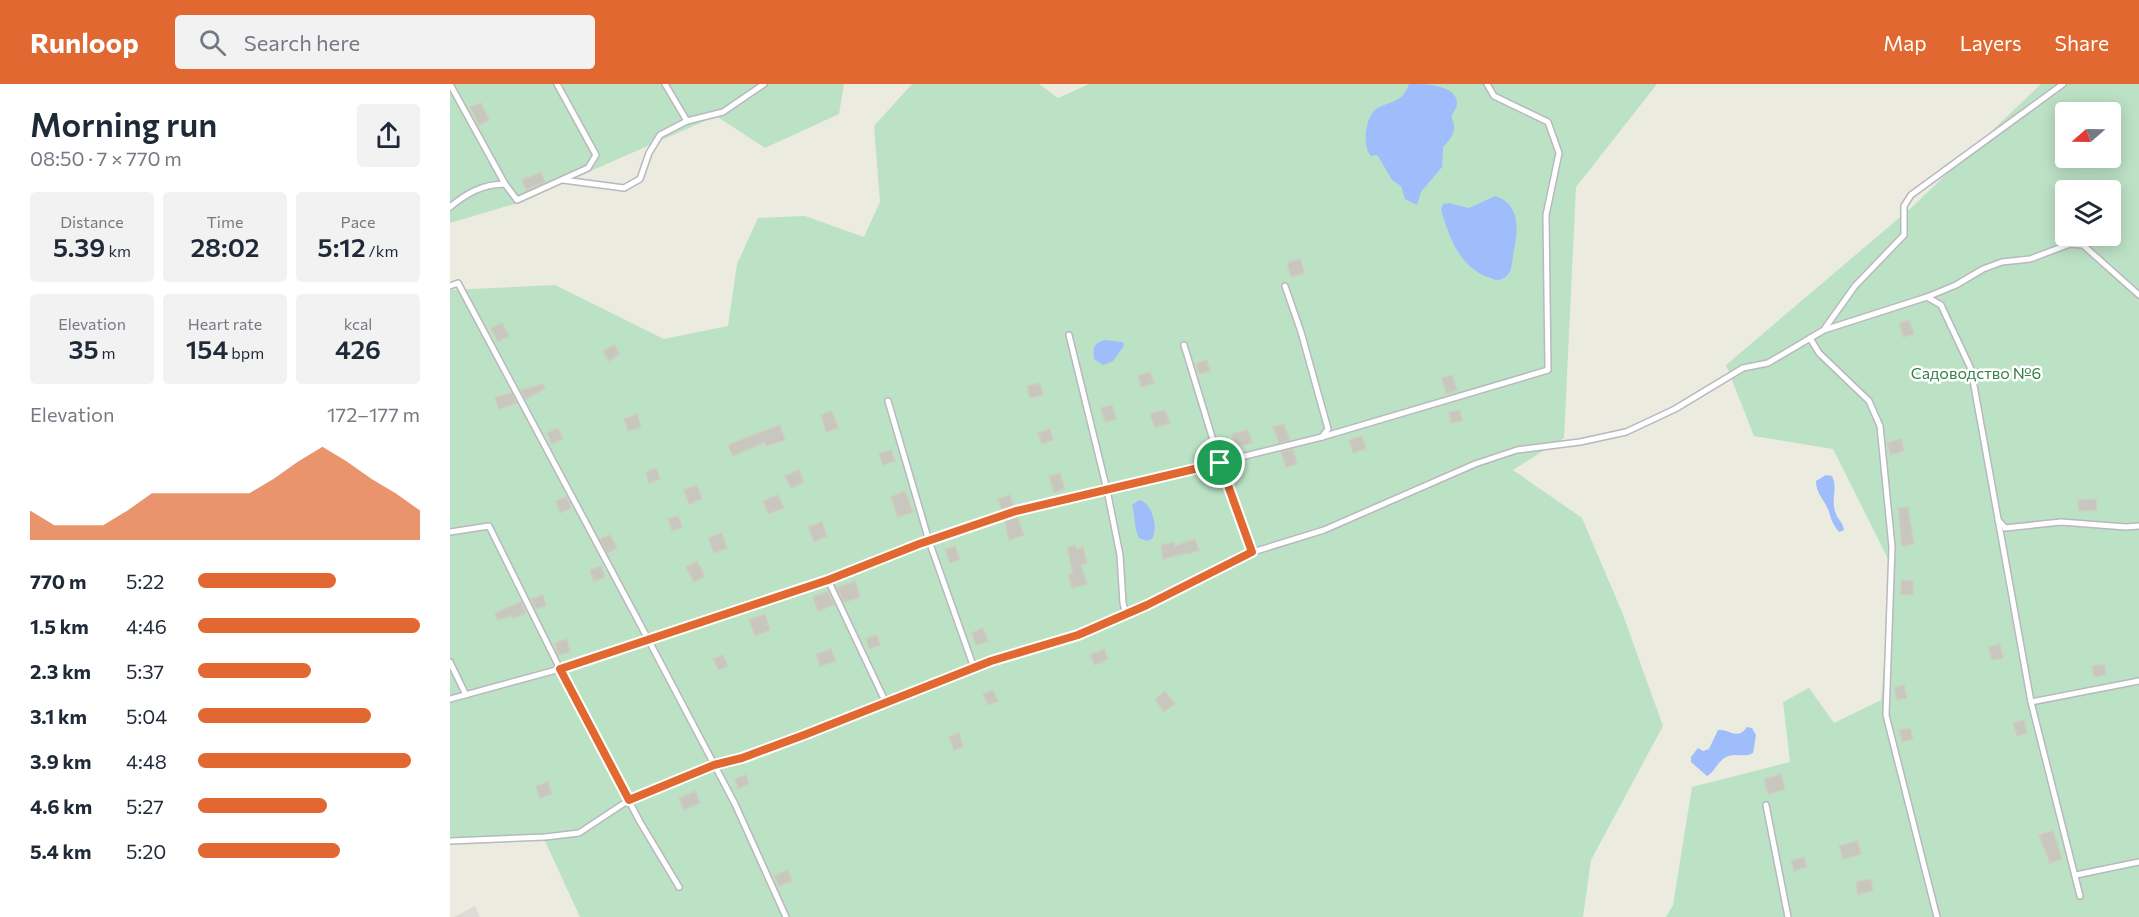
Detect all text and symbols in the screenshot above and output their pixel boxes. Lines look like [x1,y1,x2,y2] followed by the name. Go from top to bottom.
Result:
[175,15,595,69] search box
[30,25,139,59] text: Runloop
[196,26,229,59] icon: search
[244,29,360,56] text: Search here
[1883,30,1927,55] text: Map
[1960,30,2022,55] text: Layers
[2055,30,2109,55] text: Share
[2055,102,2121,168] north arrow
[2055,102,2121,246] map controls
[30,103,217,144] text: Morning run
[357,104,420,167] button: share
[30,146,182,170] text: 08:50 · 7 × 770 m
[2055,180,2121,246] button: layers
[60,212,124,231] text: Distance
[207,212,243,231] text: Time
[341,212,375,231] text: Pace
[53,231,105,262] text: 5.39
[191,231,259,262] text: 28:02
[318,231,366,262] text: 5:12
[105,241,131,260] text: km
[366,241,398,260] text: /km
[58,314,126,333] text: Elevation
[188,314,262,333] text: Heart rate
[344,314,372,333] text: kcal
[68,333,99,364] text: 35
[186,333,228,364] text: 154
[335,333,381,364] text: 426
[99,343,116,362] text: m
[228,343,264,362] text: bpm
[1911,363,2041,382] park label: Садоводство №6
[30,402,115,426] text: Elevation
[327,402,420,426] text: 172–177 m
[1194,437,1245,488] pin
[1203,446,1236,479] icon: arrive
[30,569,86,593] text: 770 m
[126,569,164,593] text: 5:22
[30,614,89,638] text: 1.5 km
[126,614,167,638] text: 4:46
[30,659,91,683] text: 2.3 km
[126,659,164,683] text: 5:37
[30,704,87,728] text: 3.1 km
[126,704,167,728] text: 5:04
[30,749,91,773] text: 3.9 km
[126,749,167,773] text: 4:48
[30,794,92,818] text: 4.6 km
[126,794,164,818] text: 5:27
[30,839,92,863] text: 5.4 km
[126,839,166,863] text: 5:20

